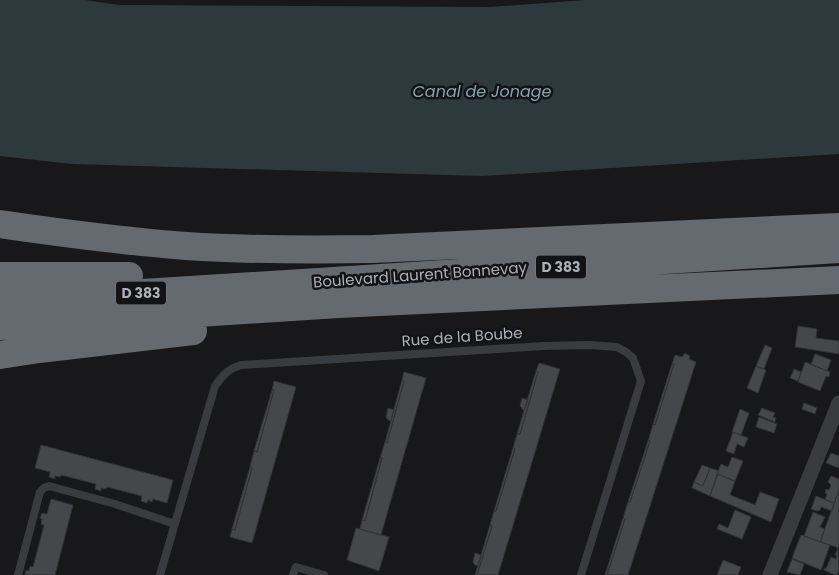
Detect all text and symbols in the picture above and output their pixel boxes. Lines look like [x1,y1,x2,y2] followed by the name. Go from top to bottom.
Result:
[413,80,552,103] water label: Canal de Jonage
[536,256,586,278] road number: D 383
[312,257,528,292] street label: Boulevard Laurent Bonnevay
[116,282,166,304] road number: D 383
[401,322,523,351] street label: Rue de la Boube

